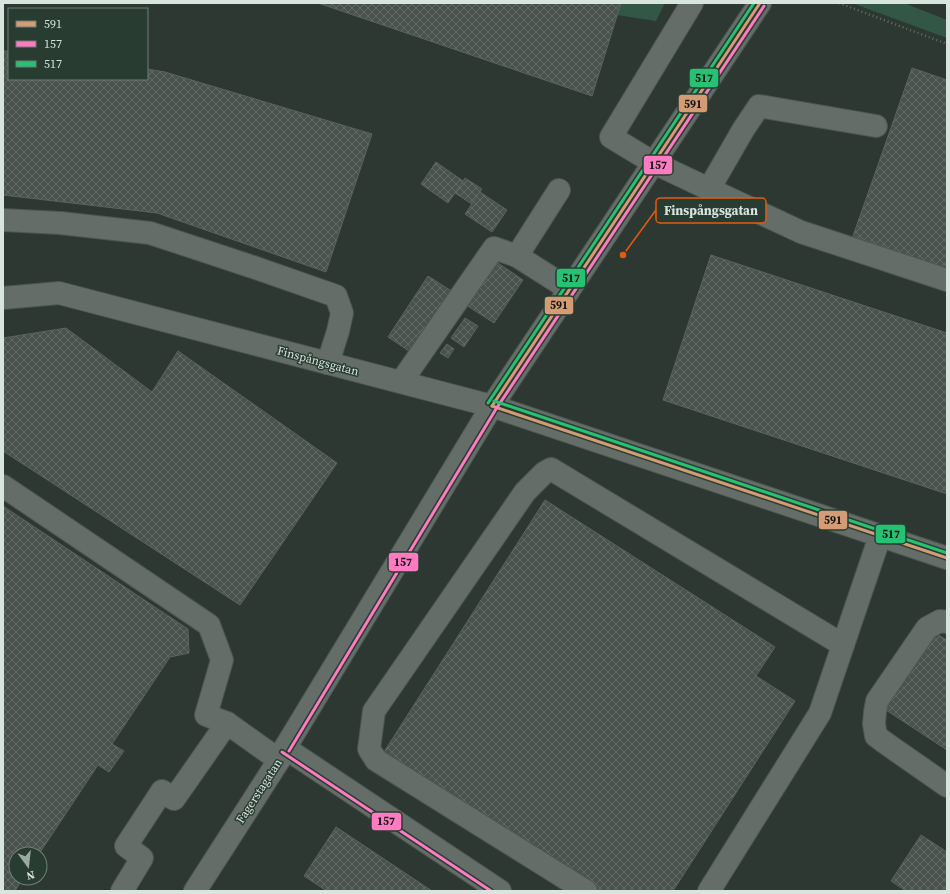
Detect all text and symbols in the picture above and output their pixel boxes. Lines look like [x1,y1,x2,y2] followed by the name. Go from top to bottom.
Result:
[8,8,148,80] legend
[44,16,62,32] text: 591
[44,36,62,52] text: 157
[44,56,62,72] text: 517
[689,68,719,88] line badge: 517
[695,71,713,86] text: 517
[678,94,708,113] line badge: 591
[684,97,702,112] text: 591
[643,155,673,175] line badge: 157
[649,158,667,173] text: 157
[656,198,766,223] callout: Finspångsgatan
[664,202,758,219] text: Finspångsgatan
[556,268,586,288] line badge: 517
[562,271,580,286] text: 517
[544,296,574,315] line badge: 591
[550,298,568,313] text: 591
[275,342,361,380] street label: Finspångsgatan
[818,510,848,530] line badge: 591
[824,513,842,528] text: 591
[875,524,906,544] line badge: 517
[882,527,900,542] text: 517
[388,552,419,572] line badge: 157
[394,555,412,570] text: 157
[232,756,286,826] street label: Fagerstagatan
[371,812,402,831] line badge: 157
[377,814,395,829] text: 157
[8,846,48,886] north arrow
[25,867,36,883] text: N

